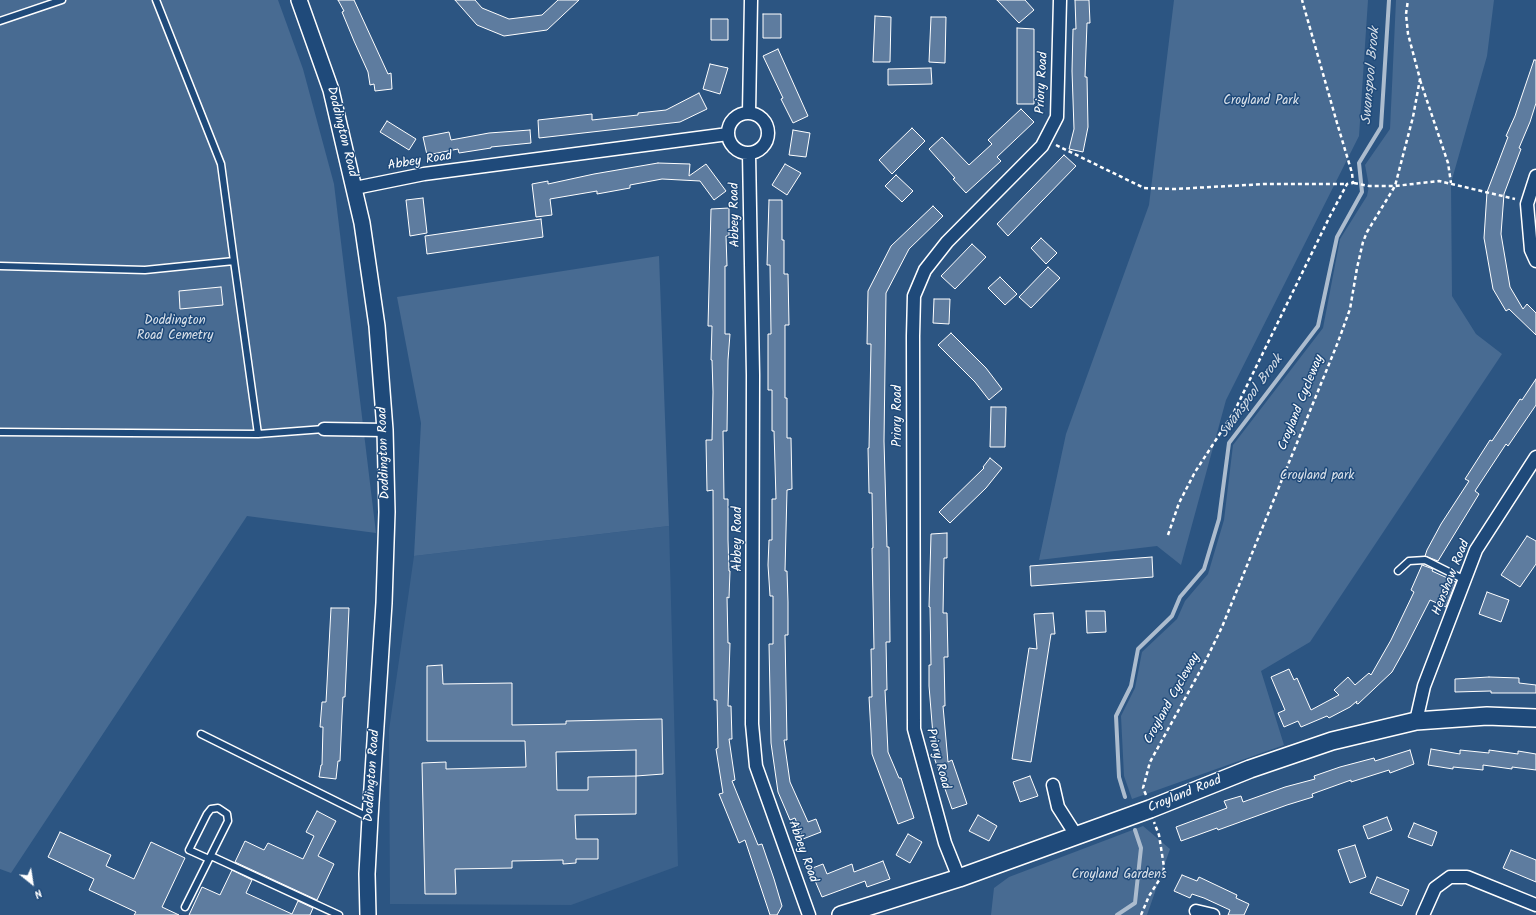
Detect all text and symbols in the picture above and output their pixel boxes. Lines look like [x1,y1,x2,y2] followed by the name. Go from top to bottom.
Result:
[1359,26,1385,126] water label: Swanspool Brook
[1034,52,1052,114] street label: Priory Road
[322,85,360,179] street label: Doddington Road
[1223,94,1299,110] park label: Croyland Park
[387,149,453,175] street label: Abbey Road
[728,182,744,248] street label: Abbey Road
[137,314,213,345] park label: Doddington Road Cemetry
[1216,352,1288,442] water label: Swanspool Brook
[1276,353,1328,453] street label: Croyland Cycleway
[891,385,907,447] street label: Priory Road
[376,406,394,500] street label: Doddington Road
[1280,469,1354,485] park label: Croyland park
[731,507,747,571] street label: Abbey Road
[1430,538,1474,618] street label: Henshaw Road
[1142,651,1204,747] street label: Croyland Cycleway
[921,727,953,791] street label: Priory Road
[362,729,384,823] street label: Doddington Road
[1146,773,1224,817] street label: Croyland Road
[784,819,820,885] street label: Abbey Road
[12,863,52,903] north arrow
[1071,868,1167,884] park label: Croyland Gardens
[30,884,46,903] text: N

